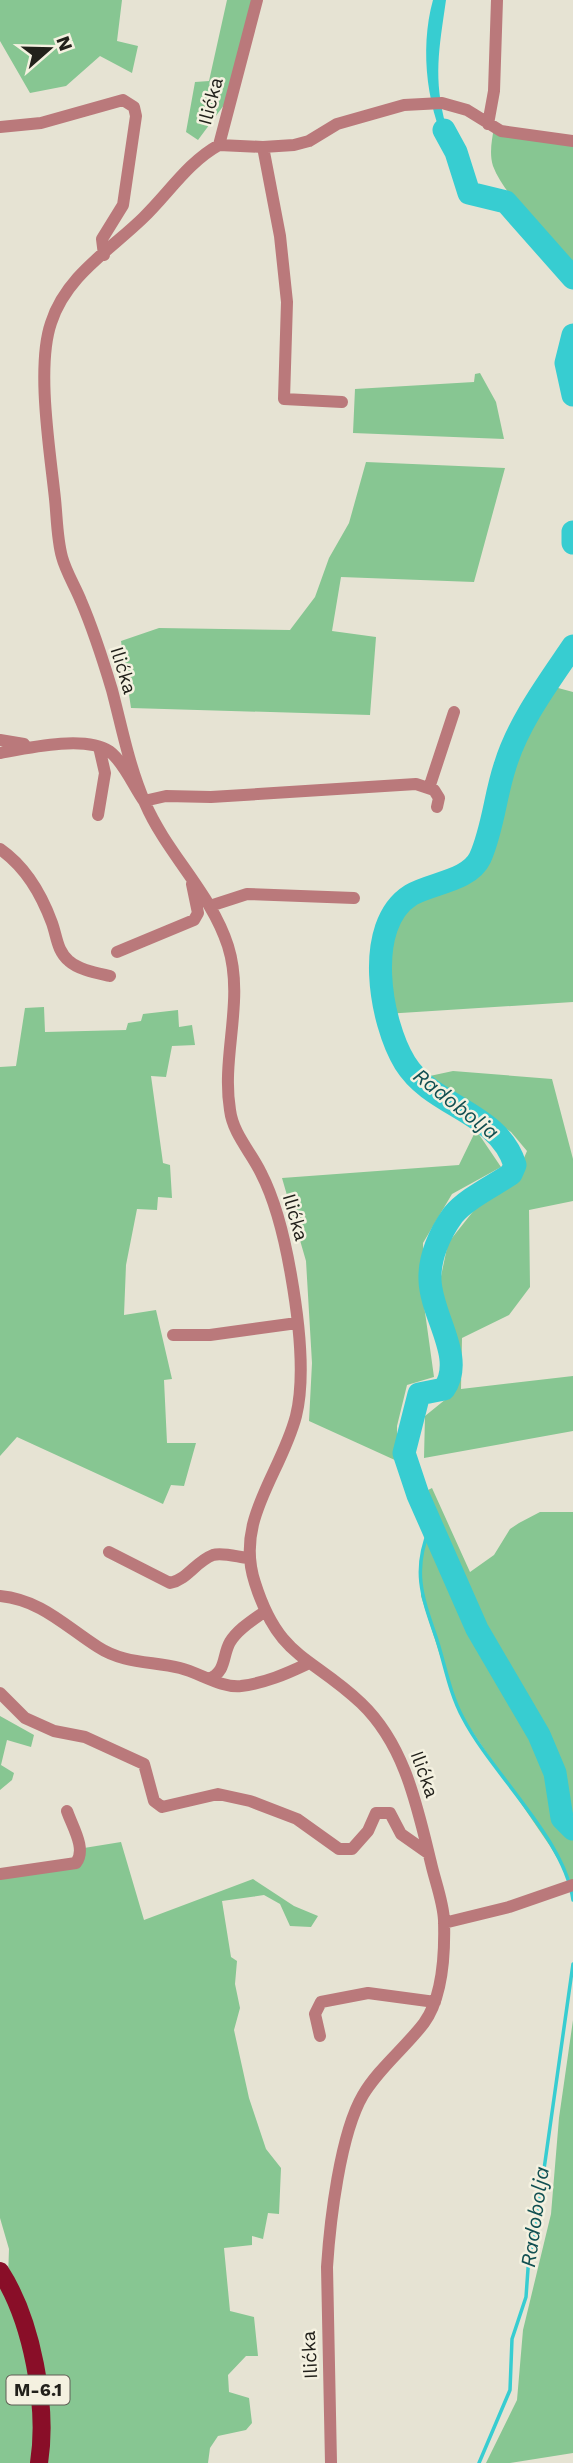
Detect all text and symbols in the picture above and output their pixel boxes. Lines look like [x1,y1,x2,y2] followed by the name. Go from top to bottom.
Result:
[14,14,84,84] north arrow
[51,33,78,54] text: N
[193,75,228,127] street label: Ilićka
[105,644,142,697] street label: Ilićka
[409,1062,504,1145] water label: Radobolja
[278,1191,313,1244] street label: Ilićka
[405,1748,444,1801] street label: Ilićka
[515,2165,554,2269] water label: Radobolja
[297,2330,322,2380] street label: Ilićka
[7,2376,70,2404] road number: M-6.1

